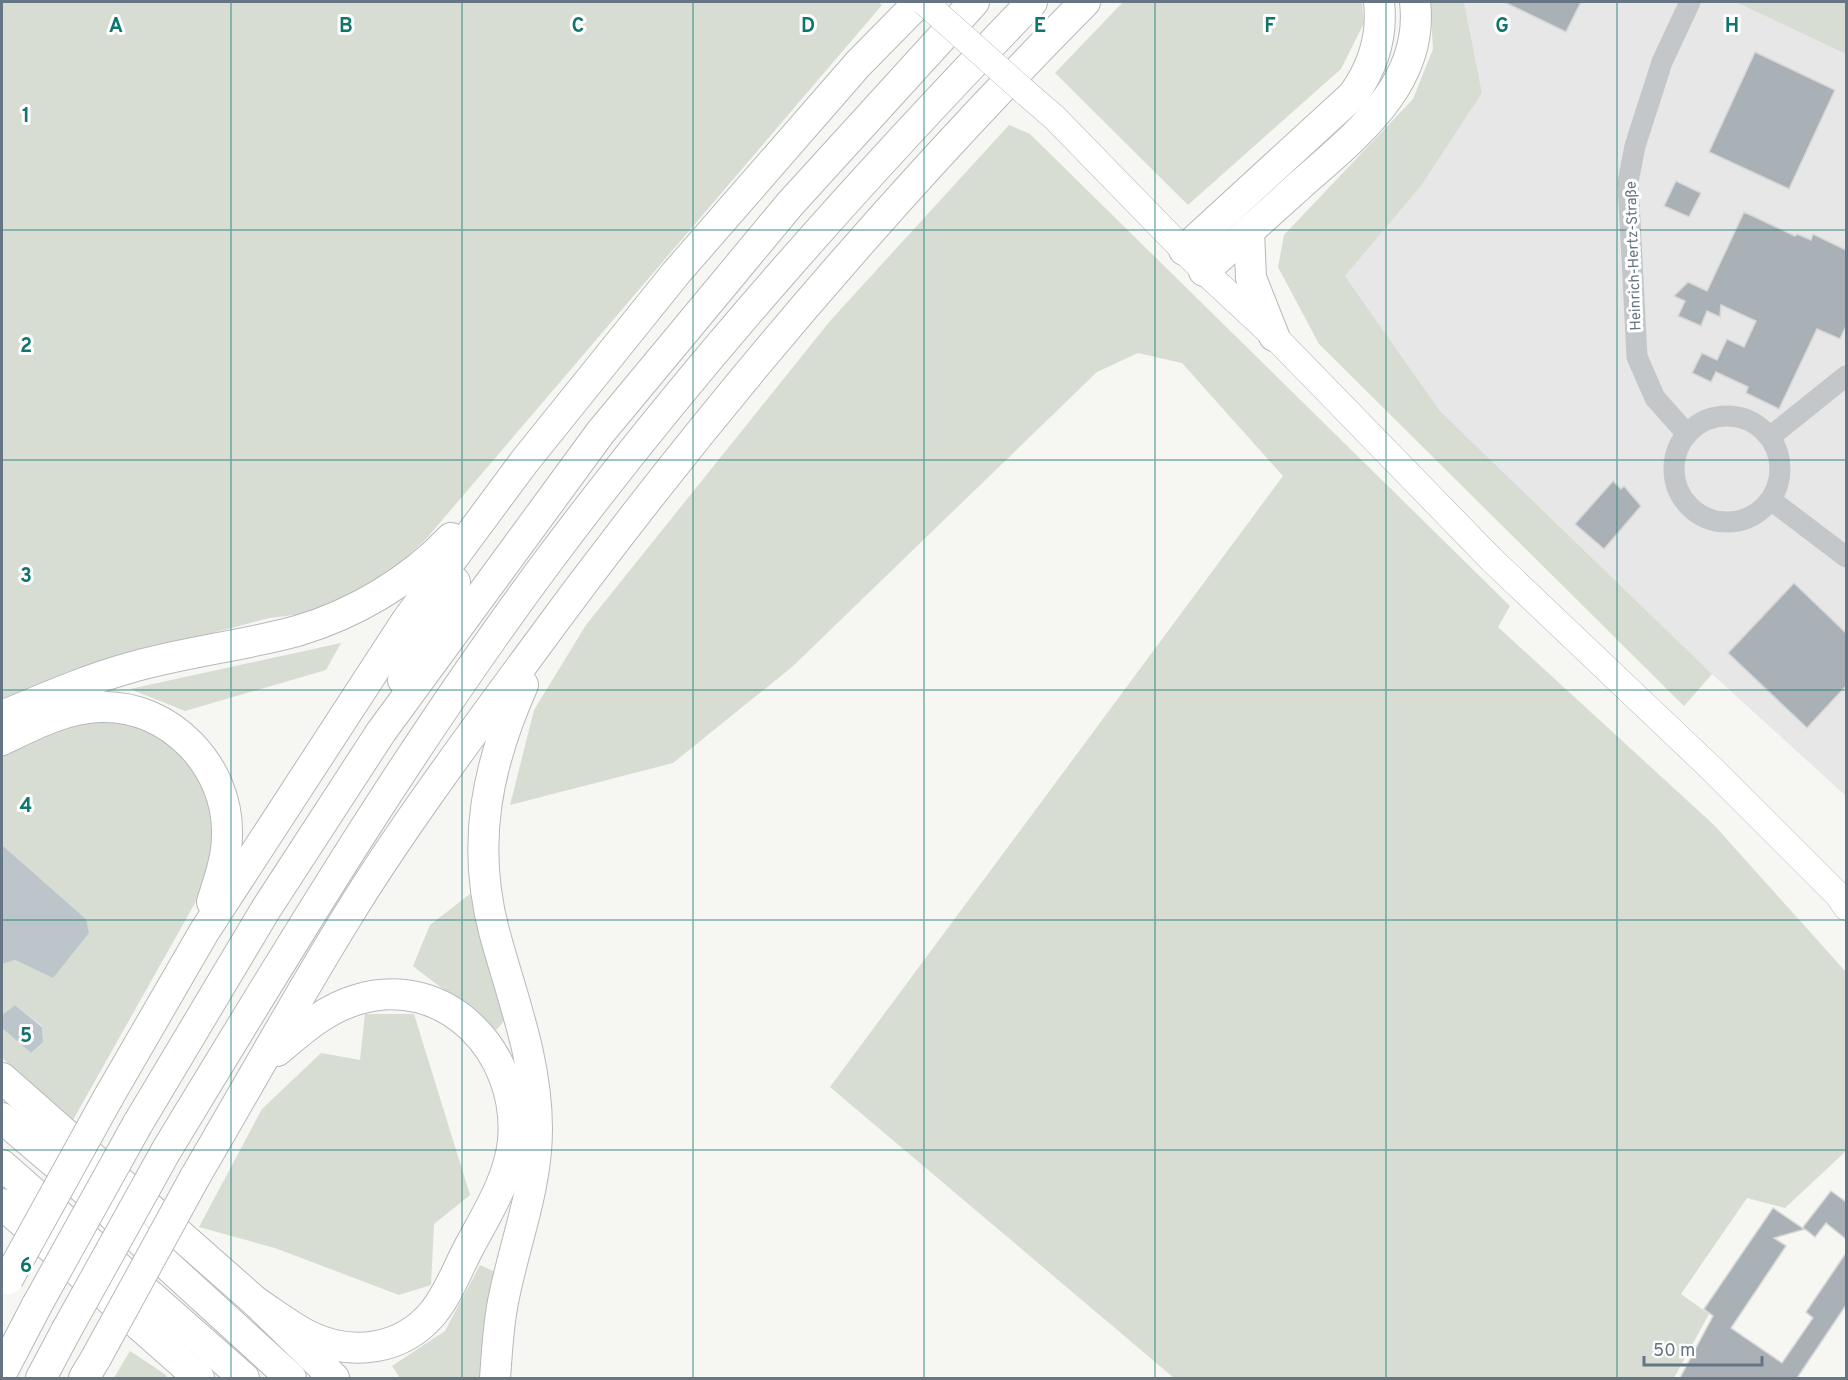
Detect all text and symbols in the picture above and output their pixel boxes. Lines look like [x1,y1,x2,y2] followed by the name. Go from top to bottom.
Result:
[109,14,123,40] text: A
[339,14,353,40] text: B
[572,14,584,40] text: C
[801,14,815,40] text: D
[1034,14,1046,40] text: E
[1264,14,1276,40] text: F
[1495,14,1509,40] text: G
[1725,14,1739,40] text: H
[22,104,30,130] text: 1
[1622,181,1647,331] street label: Heinrich-Hertz-Straße
[20,334,32,360] text: 2
[20,564,32,590] text: 3
[20,794,32,820] text: 4
[20,1024,32,1050] text: 5
[20,1254,32,1280] text: 6
[1644,1329,1762,1367] scale bar
[1653,1340,1695,1363] text: 50 m

